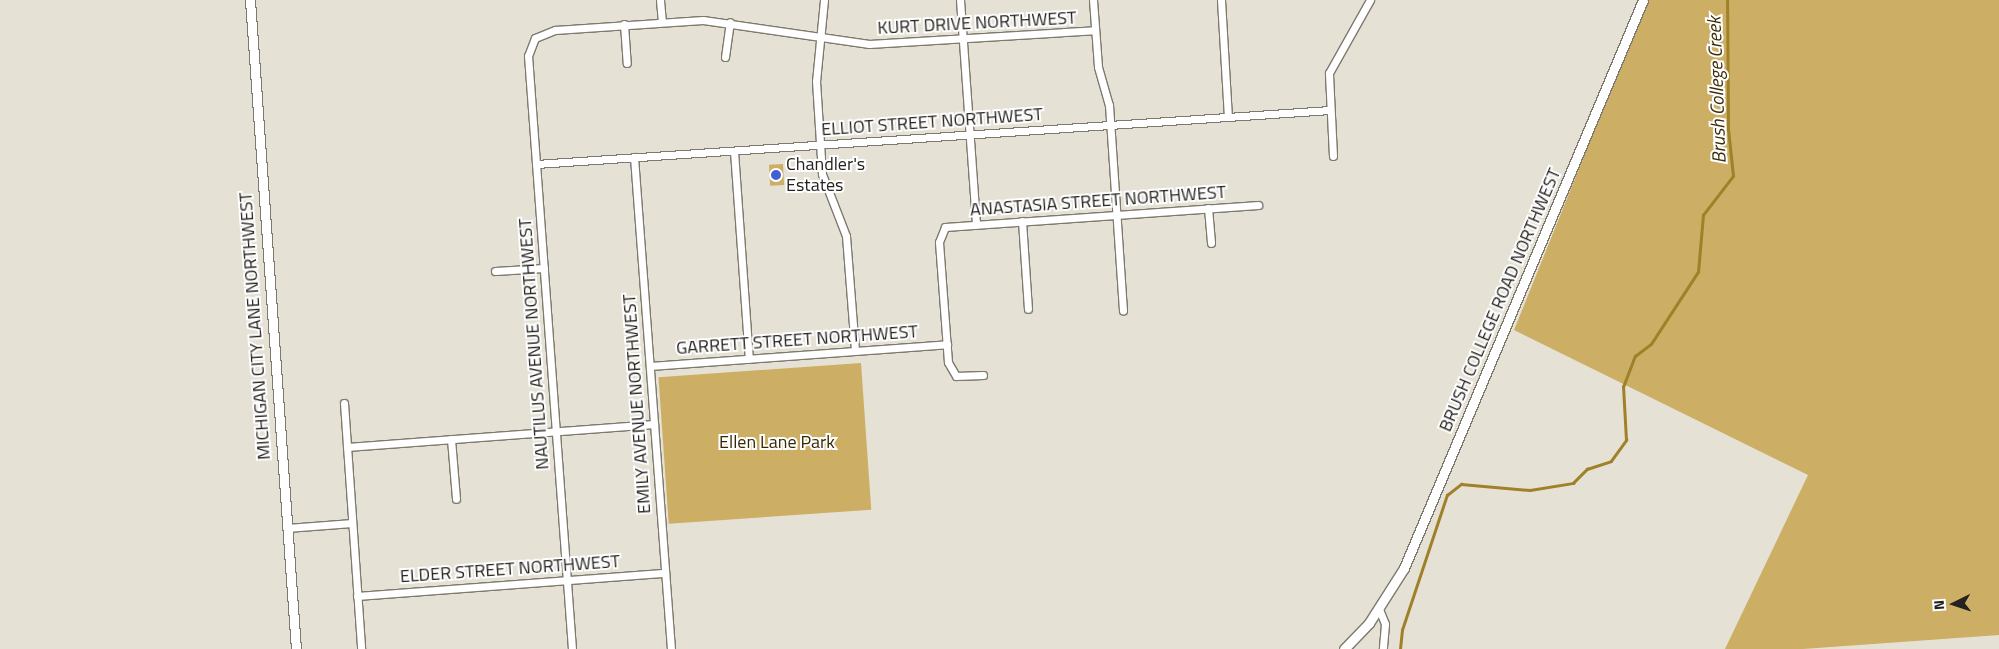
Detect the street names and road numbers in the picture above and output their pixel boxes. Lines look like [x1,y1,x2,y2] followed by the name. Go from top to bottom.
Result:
[877,7,1077,39] street label: KURT DRIVE NORTHWEST
[821,103,1043,141] street label: ELLIOT STREET NORTHWEST
[1435,165,1565,435] street label: BRUSH COLLEGE ROAD NORTHWEST
[969,181,1227,221] street label: ANASTASIA STREET NORTHWEST
[235,191,275,461] street label: MICHIGAN CITY LANE NORTHWEST
[514,218,554,470] street label: NAUTILUS AVENUE NORTHWEST
[619,293,655,515] street label: EMILY AVENUE NORTHWEST
[675,321,919,359] street label: GARRETT STREET NORTHWEST
[399,551,621,587] street label: ELDER STREET NORTHWEST

